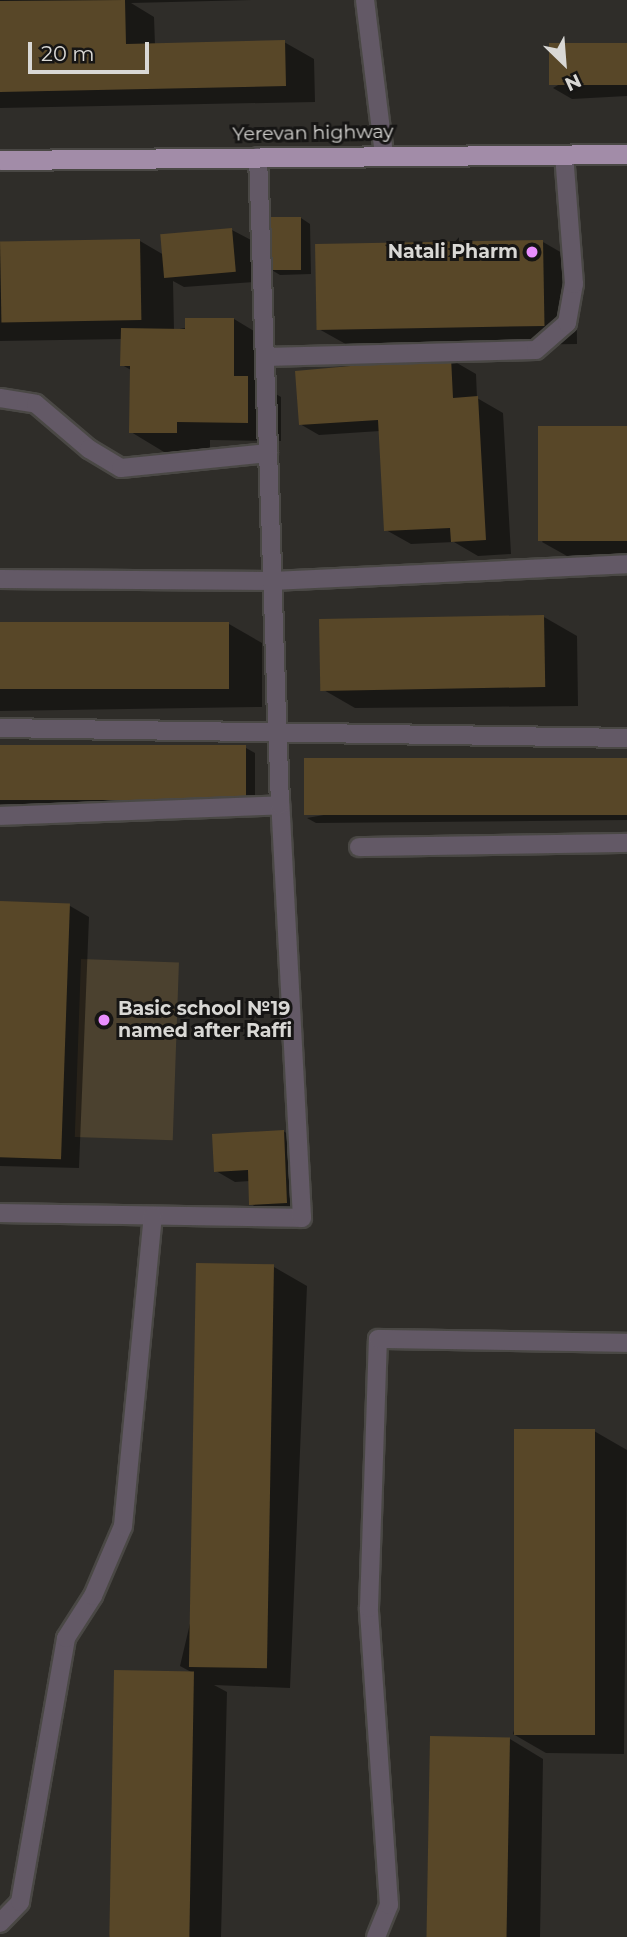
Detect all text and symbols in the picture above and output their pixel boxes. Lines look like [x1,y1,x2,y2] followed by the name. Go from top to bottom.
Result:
[32,28,152,72] scale bar
[529,28,599,98] north arrow
[41,41,95,66] text: 20 m
[561,69,585,96] text: N
[232,120,394,146] street label: Yerevan highway
[388,241,518,263] place label: Natali Pharm
[524,244,540,260] marker: Natali Pharm
[118,998,292,1042] place label: Basic school №19 named after Raffi
[96,1012,112,1028] marker: Basic school №19 named after Raffi

